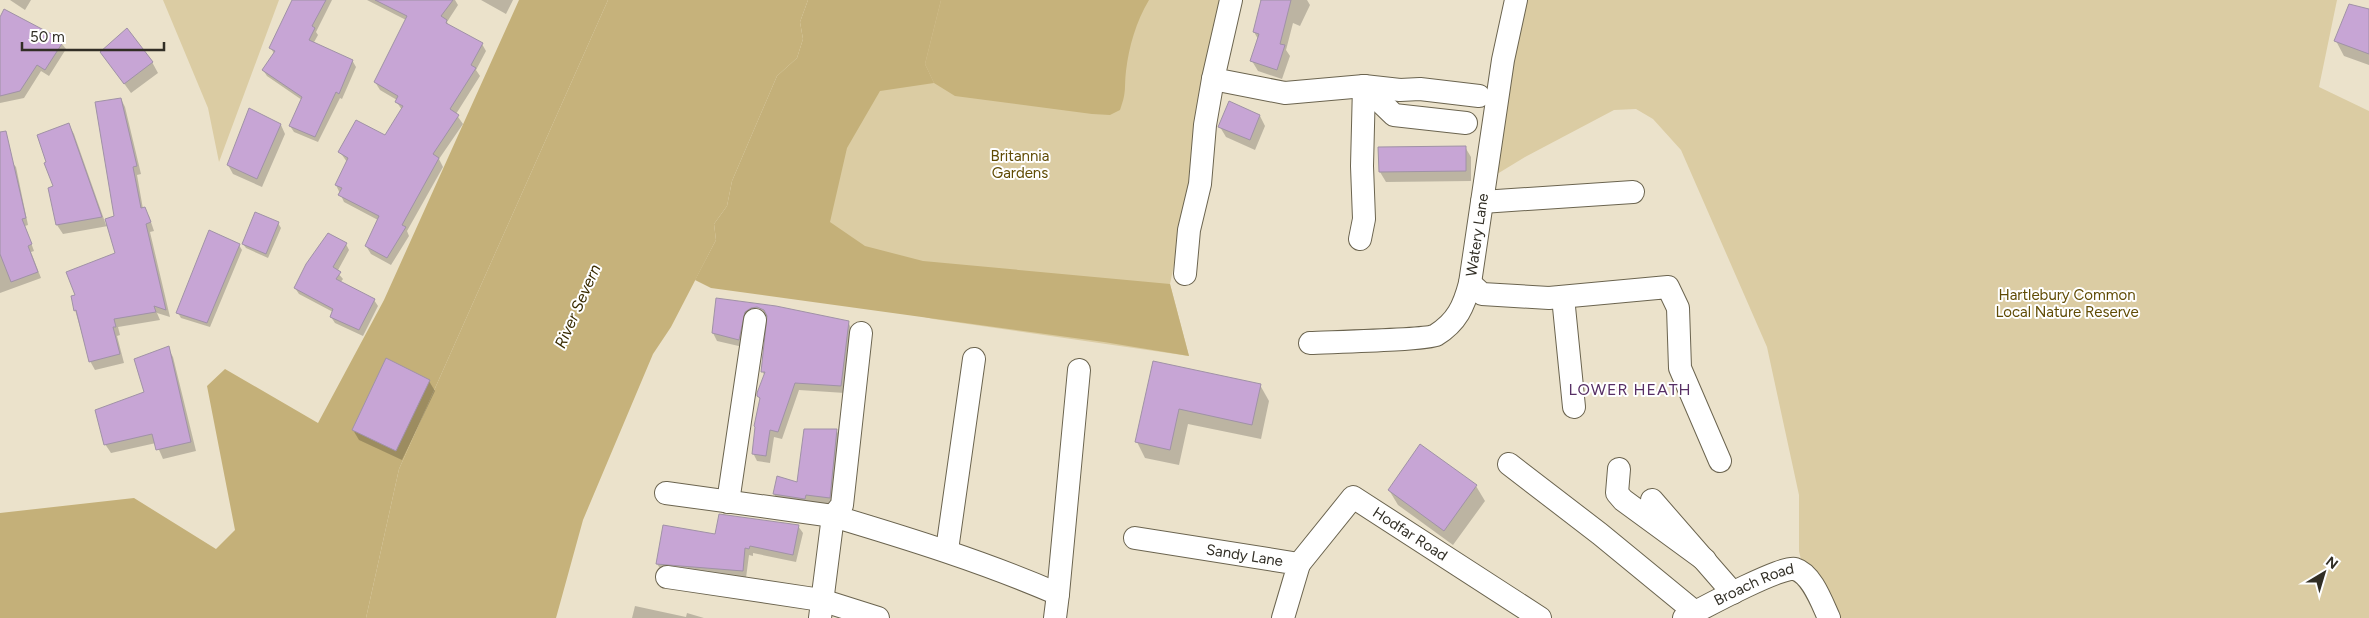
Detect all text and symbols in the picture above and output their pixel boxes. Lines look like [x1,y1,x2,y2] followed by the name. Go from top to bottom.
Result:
[22,20,165,52] scale bar
[30,28,65,46] text: 50 m
[991,147,1049,182] park label: Britannia Gardens
[1462,192,1492,278] street label: Watery Lane
[550,261,604,351] water label: River Severn
[1995,286,2139,321] park label: Hartlebury Common Local Nature Reserve
[1568,380,1692,399] district label: LOWER HEATH
[1369,503,1451,565] street label: Hodfar Road
[1205,540,1284,570] street label: Sandy Lane
[2299,548,2349,598] north arrow
[2322,553,2341,573] text: N
[1711,559,1795,610] street label: Broach Road

